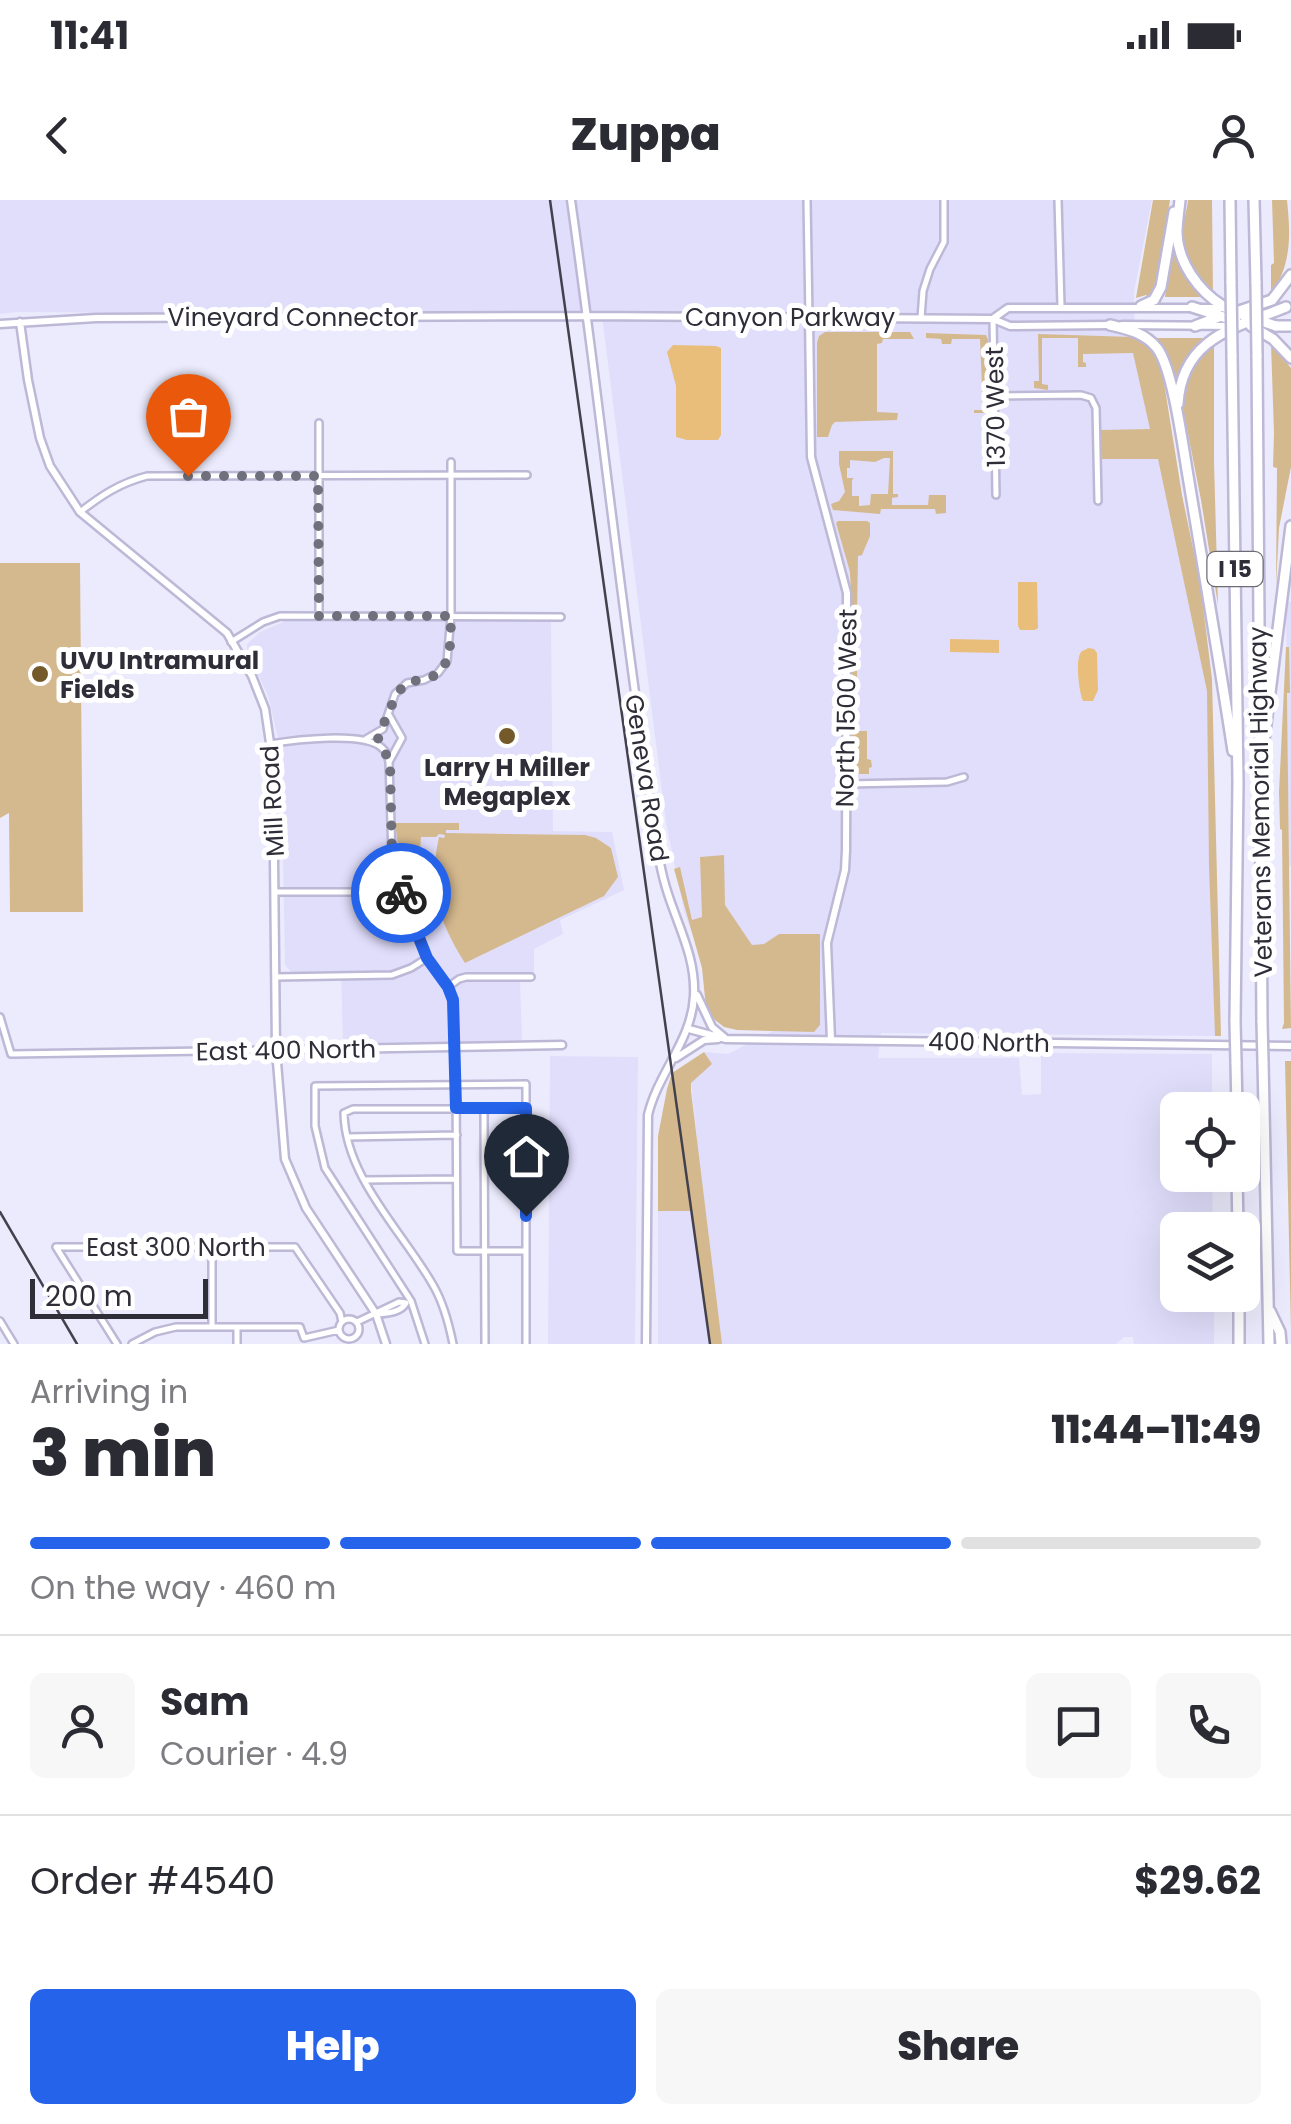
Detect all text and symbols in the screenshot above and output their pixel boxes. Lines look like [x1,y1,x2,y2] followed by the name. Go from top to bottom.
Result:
[50,9,129,62] text: 11:41
[570,103,721,166] text: Zuppa
[30,108,85,163] icon: back
[1206,108,1261,163] icon: person
[168,300,418,335] street label: Vineyard Connector
[685,300,895,335] street label: Canyon Parkway
[977,346,1014,468] street label: 1370 West
[146,374,231,477] pin
[161,389,216,444] icon: bag
[1208,552,1262,586] road number: I 15
[827,608,866,808] street label: North 1500 West
[1240,626,1281,978] street label: Veterans Memorial Highway
[60,643,259,707] place label: UVU Intramural Fields
[29,663,51,685] marker: UVU Intramural Fields
[616,692,677,864] street label: Geneva Road
[496,725,518,747] marker: Larry H Miller Megaplex
[252,744,293,858] street label: Mill Road
[424,750,590,814] place label: Larry H Miller Megaplex
[351,843,451,943] courier
[374,866,429,921] icon: bike
[928,1024,1050,1061] street label: 400 North
[196,1031,376,1070] street label: East 400 North
[1160,1092,1260,1312] map controls
[1160,1092,1260,1192] button: locate
[484,1114,569,1217] pin
[499,1129,554,1184] icon: home
[1160,1212,1260,1312] button: layers
[86,1230,266,1265] street label: East 300 North
[30,1274,208,1318] scale bar
[45,1277,133,1316] text: 200 m
[30,1369,188,1414] text: Arriving in
[1051,1403,1261,1456] text: 11:44–11:49
[30,1408,216,1499] text: 3 min
[30,1565,337,1610] text: On the way · 460 m
[30,1673,135,1778] button: person
[1026,1673,1131,1778] button: chat
[1156,1673,1261,1778] button: phone
[160,1675,249,1728] text: Sam
[160,1731,348,1776] text: Courier · 4.9
[30,1854,275,1907] text: Order #4540
[1134,1854,1261,1907] text: $29.62
[30,1989,636,2104] button: Help
[656,1989,1261,2104] button: Share

